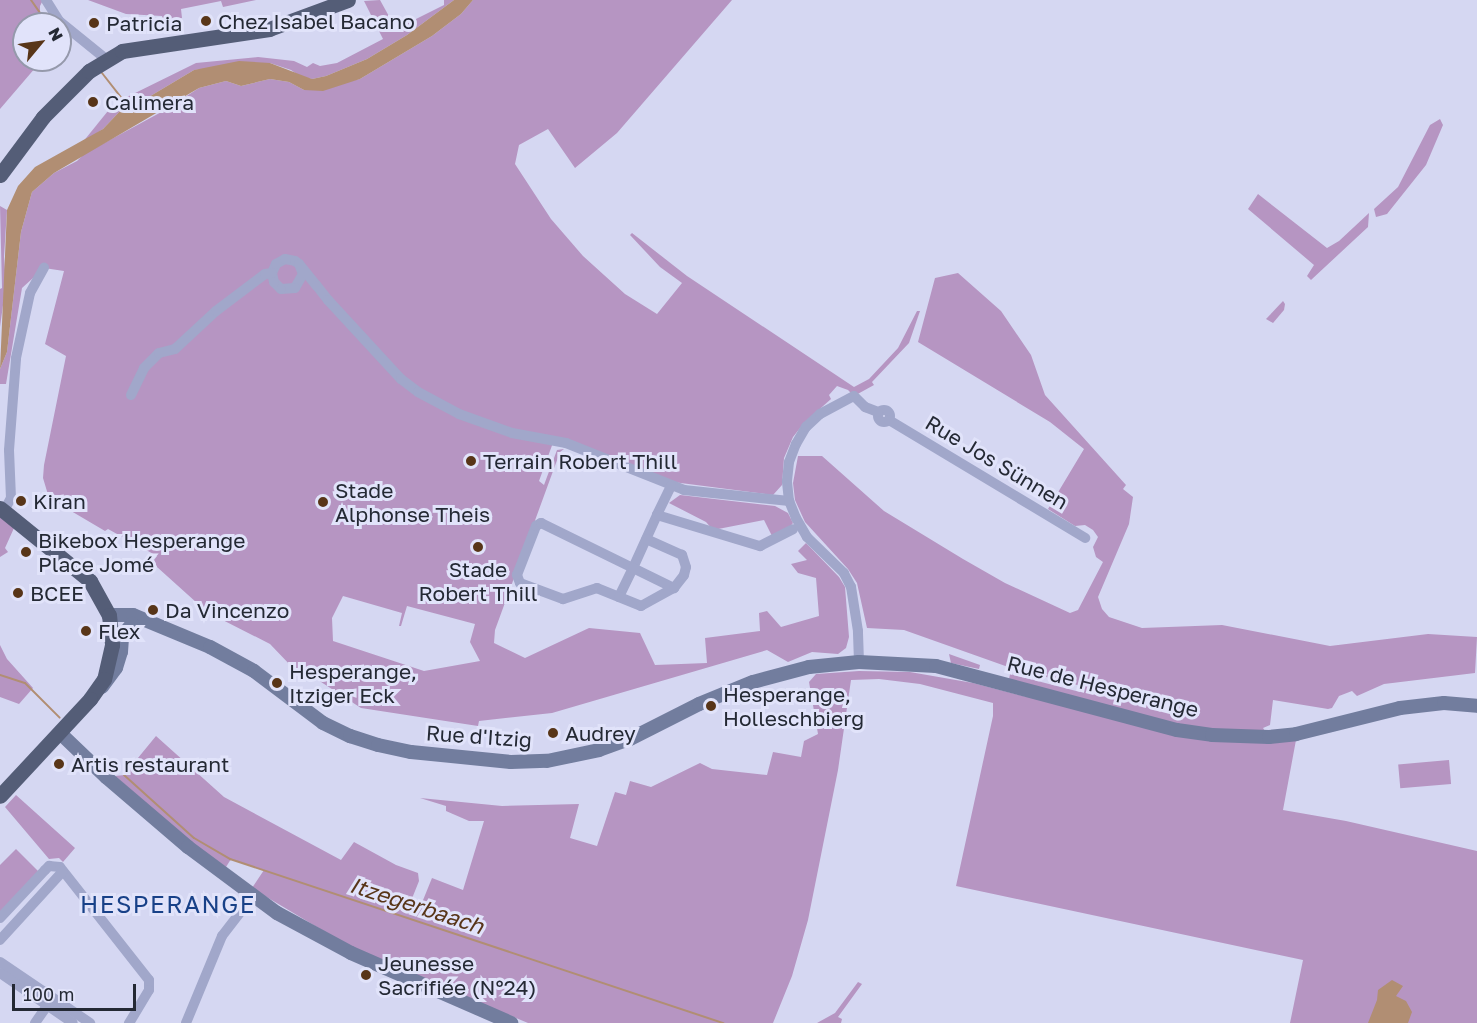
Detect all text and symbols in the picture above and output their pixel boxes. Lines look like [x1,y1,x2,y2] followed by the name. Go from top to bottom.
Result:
[218,8,415,34] place label: Chez Isabel Bacano
[106,10,182,36] place label: Patricia
[12,12,72,72] north arrow
[199,14,213,28] marker: Chez Isabel Bacano
[87,16,101,30] marker: Patricia
[44,24,68,44] text: N
[105,89,194,115] place label: Calimera
[86,95,100,109] marker: Calimera
[921,410,1073,514] street label: Rue Jos Sünnen
[483,448,677,474] place label: Terrain Robert Thill
[464,454,478,468] marker: Terrain Robert Thill
[335,477,490,527] place label: Stade Alphonse Theis
[33,488,86,514] place label: Kiran
[14,494,28,508] marker: Kiran
[316,495,330,509] marker: Stade Alphonse Theis
[38,527,245,577] place label: Bikebox Hesperange Place Jomé
[471,540,485,554] marker: Stade Robert Thill
[19,545,33,559] marker: Bikebox Hesperange Place Jomé
[418,556,538,606] place label: Stade Robert Thill
[30,580,84,606] place label: BCEE
[11,586,25,600] marker: BCEE
[165,597,289,623] place label: Da Vincenzo
[146,603,160,617] marker: Da Vincenzo
[98,618,140,644] place label: Flex
[79,624,93,638] marker: Flex
[1005,650,1201,722] street label: Rue de Hesperange
[289,658,417,708] place label: Hesperange, Itziger Eck
[270,676,284,690] marker: Hesperange, Itziger Eck
[723,681,864,731] place label: Hesperange, Holleschbierg
[704,699,718,713] marker: Hesperange, Holleschbierg
[425,720,533,752] street label: Rue d'Itzig
[565,720,636,746] place label: Audrey
[546,726,560,740] marker: Audrey
[71,751,229,777] place label: Artis restaurant
[52,757,66,771] marker: Artis restaurant
[347,871,487,939] water label: Itzegerbaach
[80,890,256,918] district label: HESPERANGE
[378,950,537,1000] place label: Jeunesse Sacrifiée (N°24)
[359,968,373,982] marker: Jeunesse Sacrifiée (N°24)
[15,972,140,1010] scale bar
[23,983,74,1005] text: 100 m

